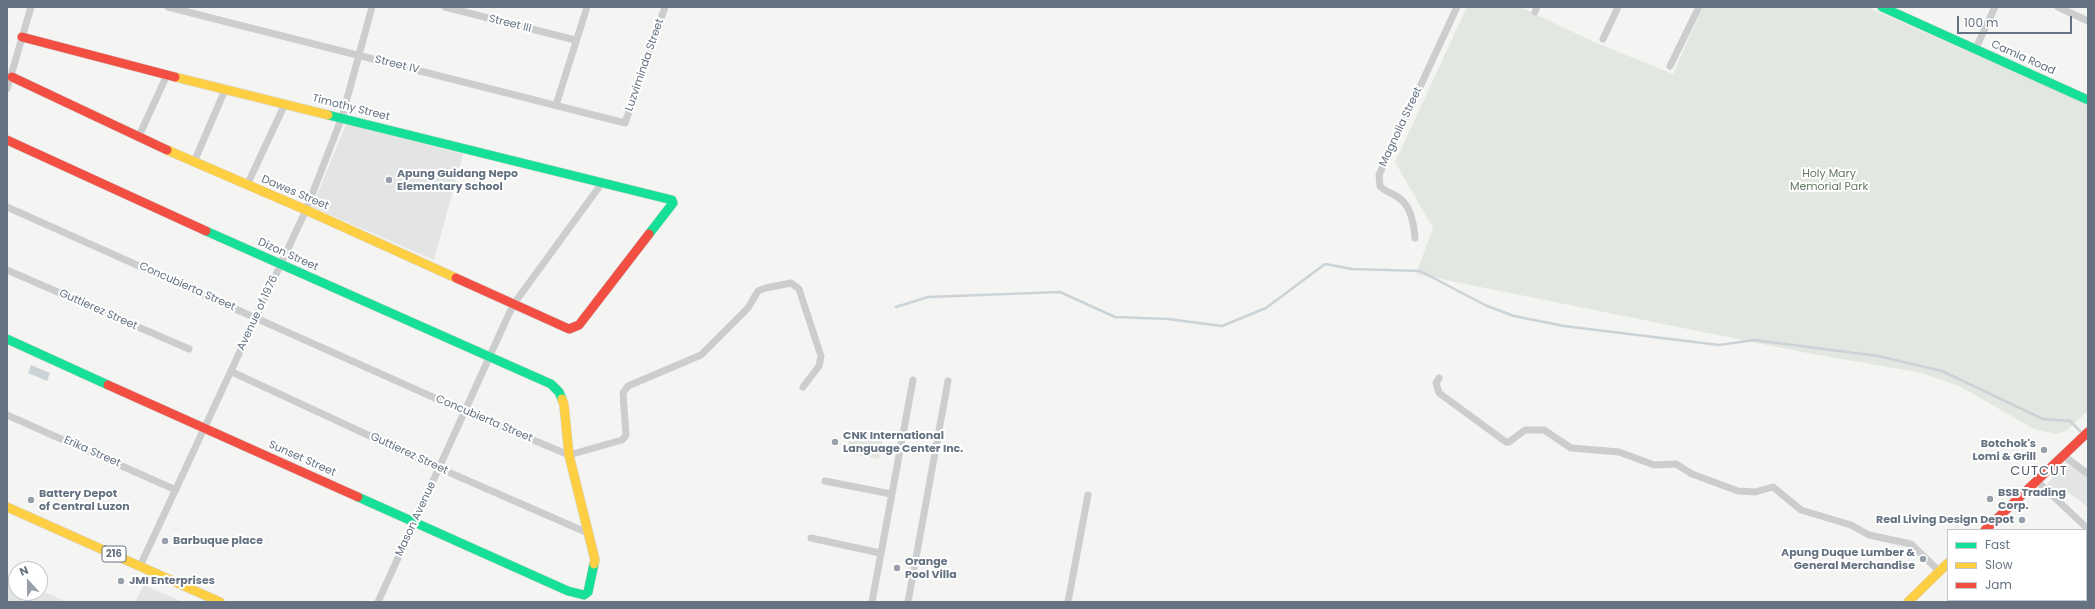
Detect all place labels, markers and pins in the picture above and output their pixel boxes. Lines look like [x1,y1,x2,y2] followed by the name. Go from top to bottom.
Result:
[397,167,518,193] place label: Apung Guidang Nepo Elementary School
[384,175,394,185] marker: Apung Guidang Nepo Elementary School
[843,429,963,455] place label: CNK International Language Center Inc.
[830,437,840,447] marker: CNK International Language Center Inc.
[1973,437,2036,463] place label: Botchok's Lomi & Grill
[2039,445,2049,455] marker: Botchok's Lomi & Grill
[1998,486,2066,512] place label: BSB Trading Corp.
[39,487,130,513] place label: Battery Depot of Central Luzon
[1985,494,1995,504] marker: BSB Trading Corp.
[26,495,36,505] marker: Battery Depot of Central Luzon
[1876,513,2014,527] place label: Real Living Design Depot
[2017,515,2027,525] marker: Real Living Design Depot
[173,534,263,548] place label: Barbuque place
[160,536,170,546] marker: Barbuque place
[1781,546,1915,572] place label: Apung Duque Lumber & General Merchandise
[1918,554,1928,564] marker: Apung Duque Lumber & General Merchandise
[905,555,957,581] place label: Orange Pool Villa
[892,563,902,573] marker: Orange Pool Villa
[129,574,215,588] place label: JMI Enterprises
[116,576,126,586] marker: JMI Enterprises

